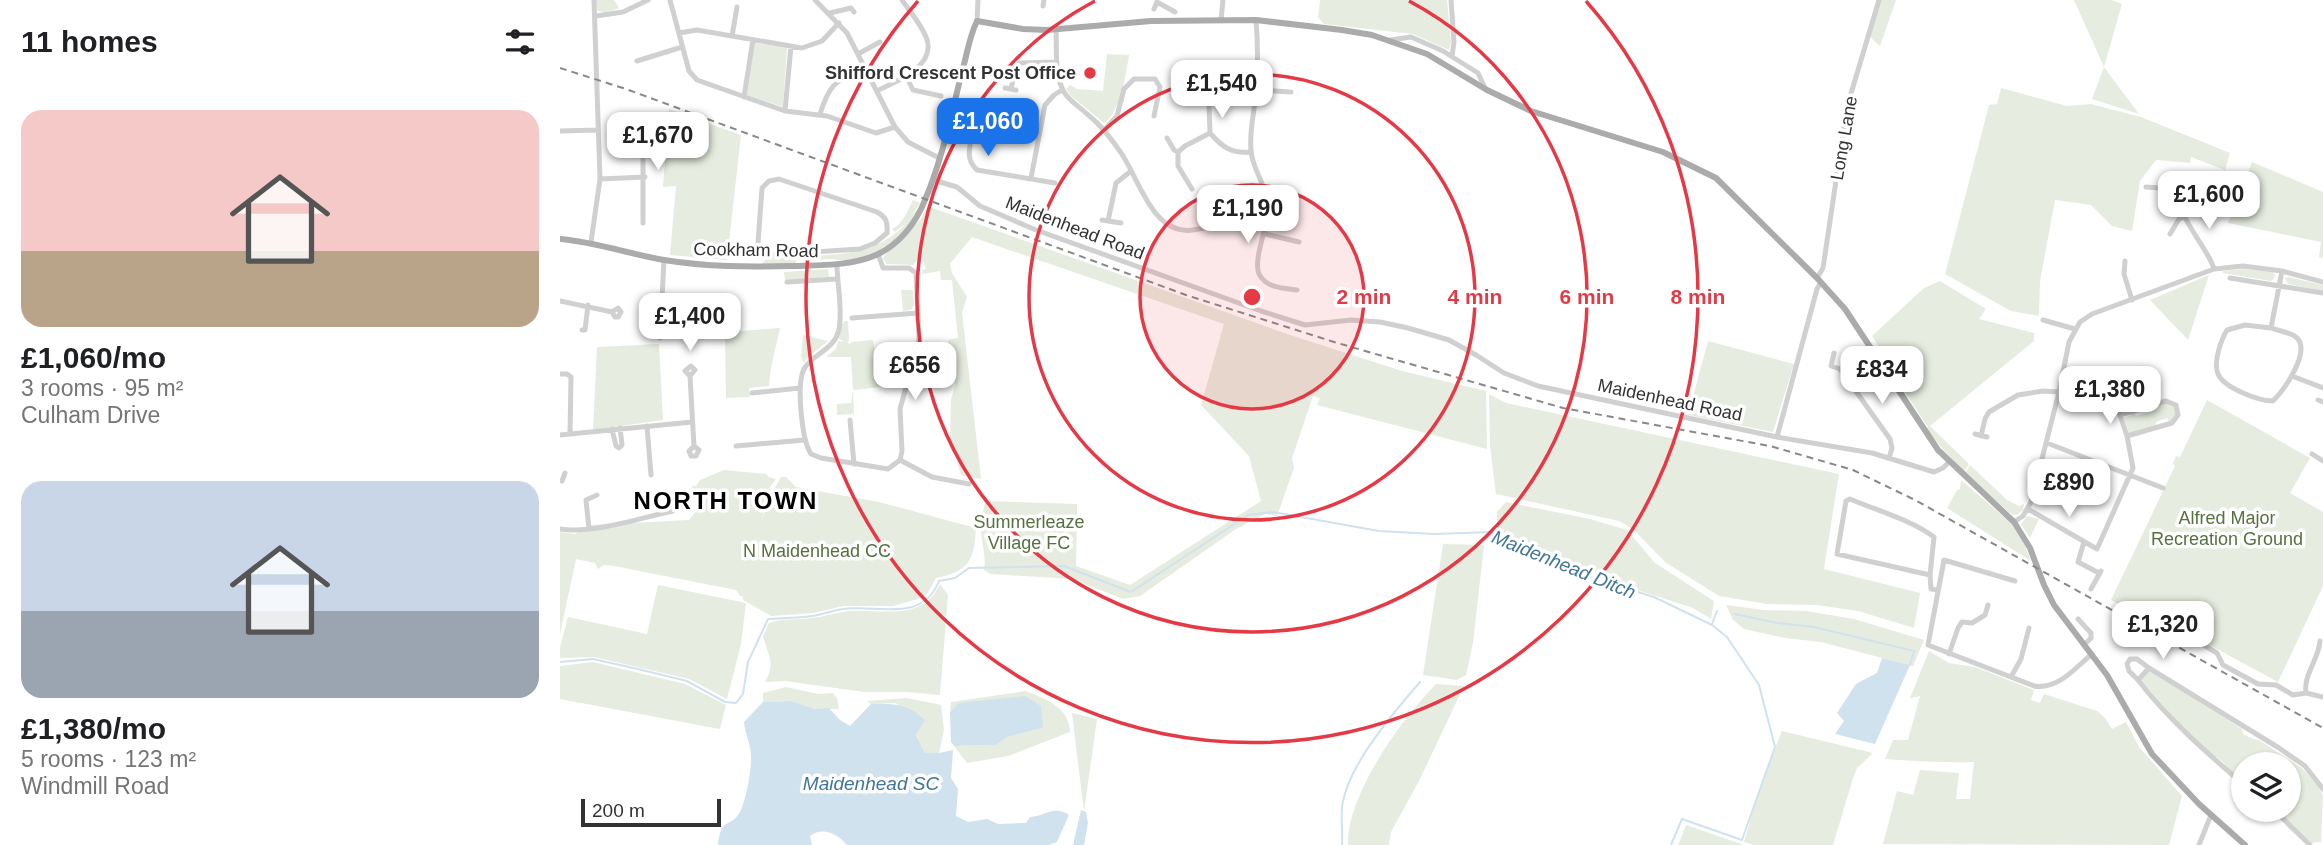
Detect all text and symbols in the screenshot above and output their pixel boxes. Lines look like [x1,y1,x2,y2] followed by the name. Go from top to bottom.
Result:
[501,23,539,61] icon: filters
[21,25,158,58] text: 11 homes
[1165,60,1279,120] pin: £1,540
[825,63,1076,83] place label: Shifford Crescent Post Office
[1082,65,1098,81] marker: Shifford Crescent Post Office
[1187,70,1257,96] text: £1,540
[1827,94,1861,182] street label: Long Lane
[931,99,1045,158] pin: £1,060
[953,108,1023,134] text: £1,060
[601,113,715,172] pin: £1,670
[623,122,693,148] text: £1,670
[217,156,343,282] icon: home
[2152,172,2266,231] pin: £1,600
[2174,181,2244,207] text: £1,600
[1191,186,1305,245] pin: £1,190
[1003,192,1147,264] street label: Maidenhead Road
[1213,195,1283,221] text: £1,190
[693,239,819,261] street label: Cookham Road
[1240,285,1264,309] centre of rings
[1337,285,1391,308] text: 2 min
[1448,285,1502,308] text: 4 min
[1560,285,1614,308] text: 6 min
[1671,285,1725,308] text: 8 min
[633,294,747,353] pin: £1,400
[655,303,725,329] text: £1,400
[21,341,166,374] text: £1,060/mo
[874,342,956,402] pin: £656
[1841,346,1923,406] pin: £834
[889,352,941,378] text: £656
[1856,356,1908,382] text: £834
[2053,366,2167,426] pin: £1,380
[21,375,183,401] text: 3 rooms · 95 m²
[1596,375,1744,425] street label: Maidenhead Road
[2075,376,2145,402] text: £1,380
[21,402,160,428] text: Culham Drive
[2028,460,2110,519] pin: £890
[2043,469,2095,495] text: £890
[634,487,818,514] district label: NORTH TOWN
[2151,508,2303,549] park label: Alfred Major Recreation Ground
[973,512,1085,553] park label: Summerleaze Village FC
[1489,526,1639,603] water label: Maidenhead Ditch
[217,527,343,653] icon: home
[743,541,891,561] park label: N Maidenhead CC
[2106,602,2220,661] pin: £1,320
[2128,611,2198,637] text: £1,320
[21,712,166,745] text: £1,380/mo
[21,746,196,772] text: 5 rooms · 123 m²
[2231,752,2301,822] map controls
[2231,752,2301,822] button: layers
[21,773,169,799] text: Windmill Road
[803,773,939,794] water label: Maidenhead SC
[581,796,721,828] scale bar
[592,800,645,821] text: 200 m

